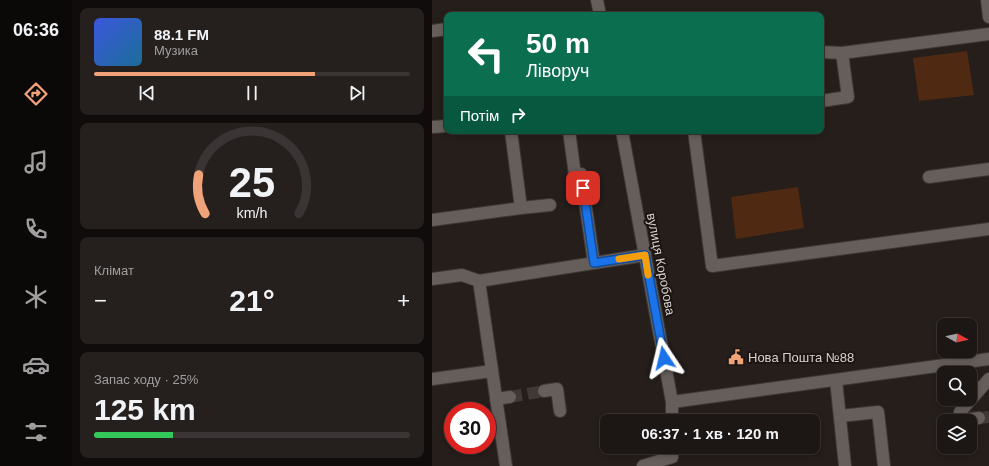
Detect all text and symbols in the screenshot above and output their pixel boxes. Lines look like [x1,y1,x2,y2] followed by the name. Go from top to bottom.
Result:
[13,20,59,40] text: 06:36
[154,26,209,43] text: 88.1 FM
[460,28,512,80] icon: left
[526,28,590,59] text: 50 m
[154,43,198,58] text: Музика
[526,61,589,81] text: Ліворуч
[22,80,50,108] icon: directions
[136,82,158,104] icon: previous
[241,82,263,104] icon: pause
[346,82,368,104] icon: next
[507,104,529,126] icon: right
[460,107,499,124] text: Потім
[22,148,50,176] icon: music
[229,159,275,206] text: 25
[566,171,600,205] pin
[572,177,594,199] icon: arrive
[237,204,268,220] text: km/h
[644,212,678,317] street label: вулиця Коробова
[22,215,50,243] icon: phone
[94,263,134,278] text: Клімат
[22,283,50,311] icon: climate
[229,284,275,317] text: 21°
[94,288,107,313] text: −
[397,288,410,313] text: +
[937,318,977,358] north arrow
[937,318,977,454] map controls
[643,337,685,379] position arrow
[727,348,745,366] public building icon: Нова Пошта №88
[748,350,854,365] place label: Нова Пошта №88
[22,351,50,379] icon: car
[937,366,977,406] button: search
[94,372,198,387] text: Запас ходу · 25%
[94,393,196,426] text: 125 km
[444,402,496,454] speed limit sign: 30
[937,414,977,454] button: layers
[22,418,50,446] icon: filters
[641,425,779,442] text: 06:37 · 1 хв · 120 m

